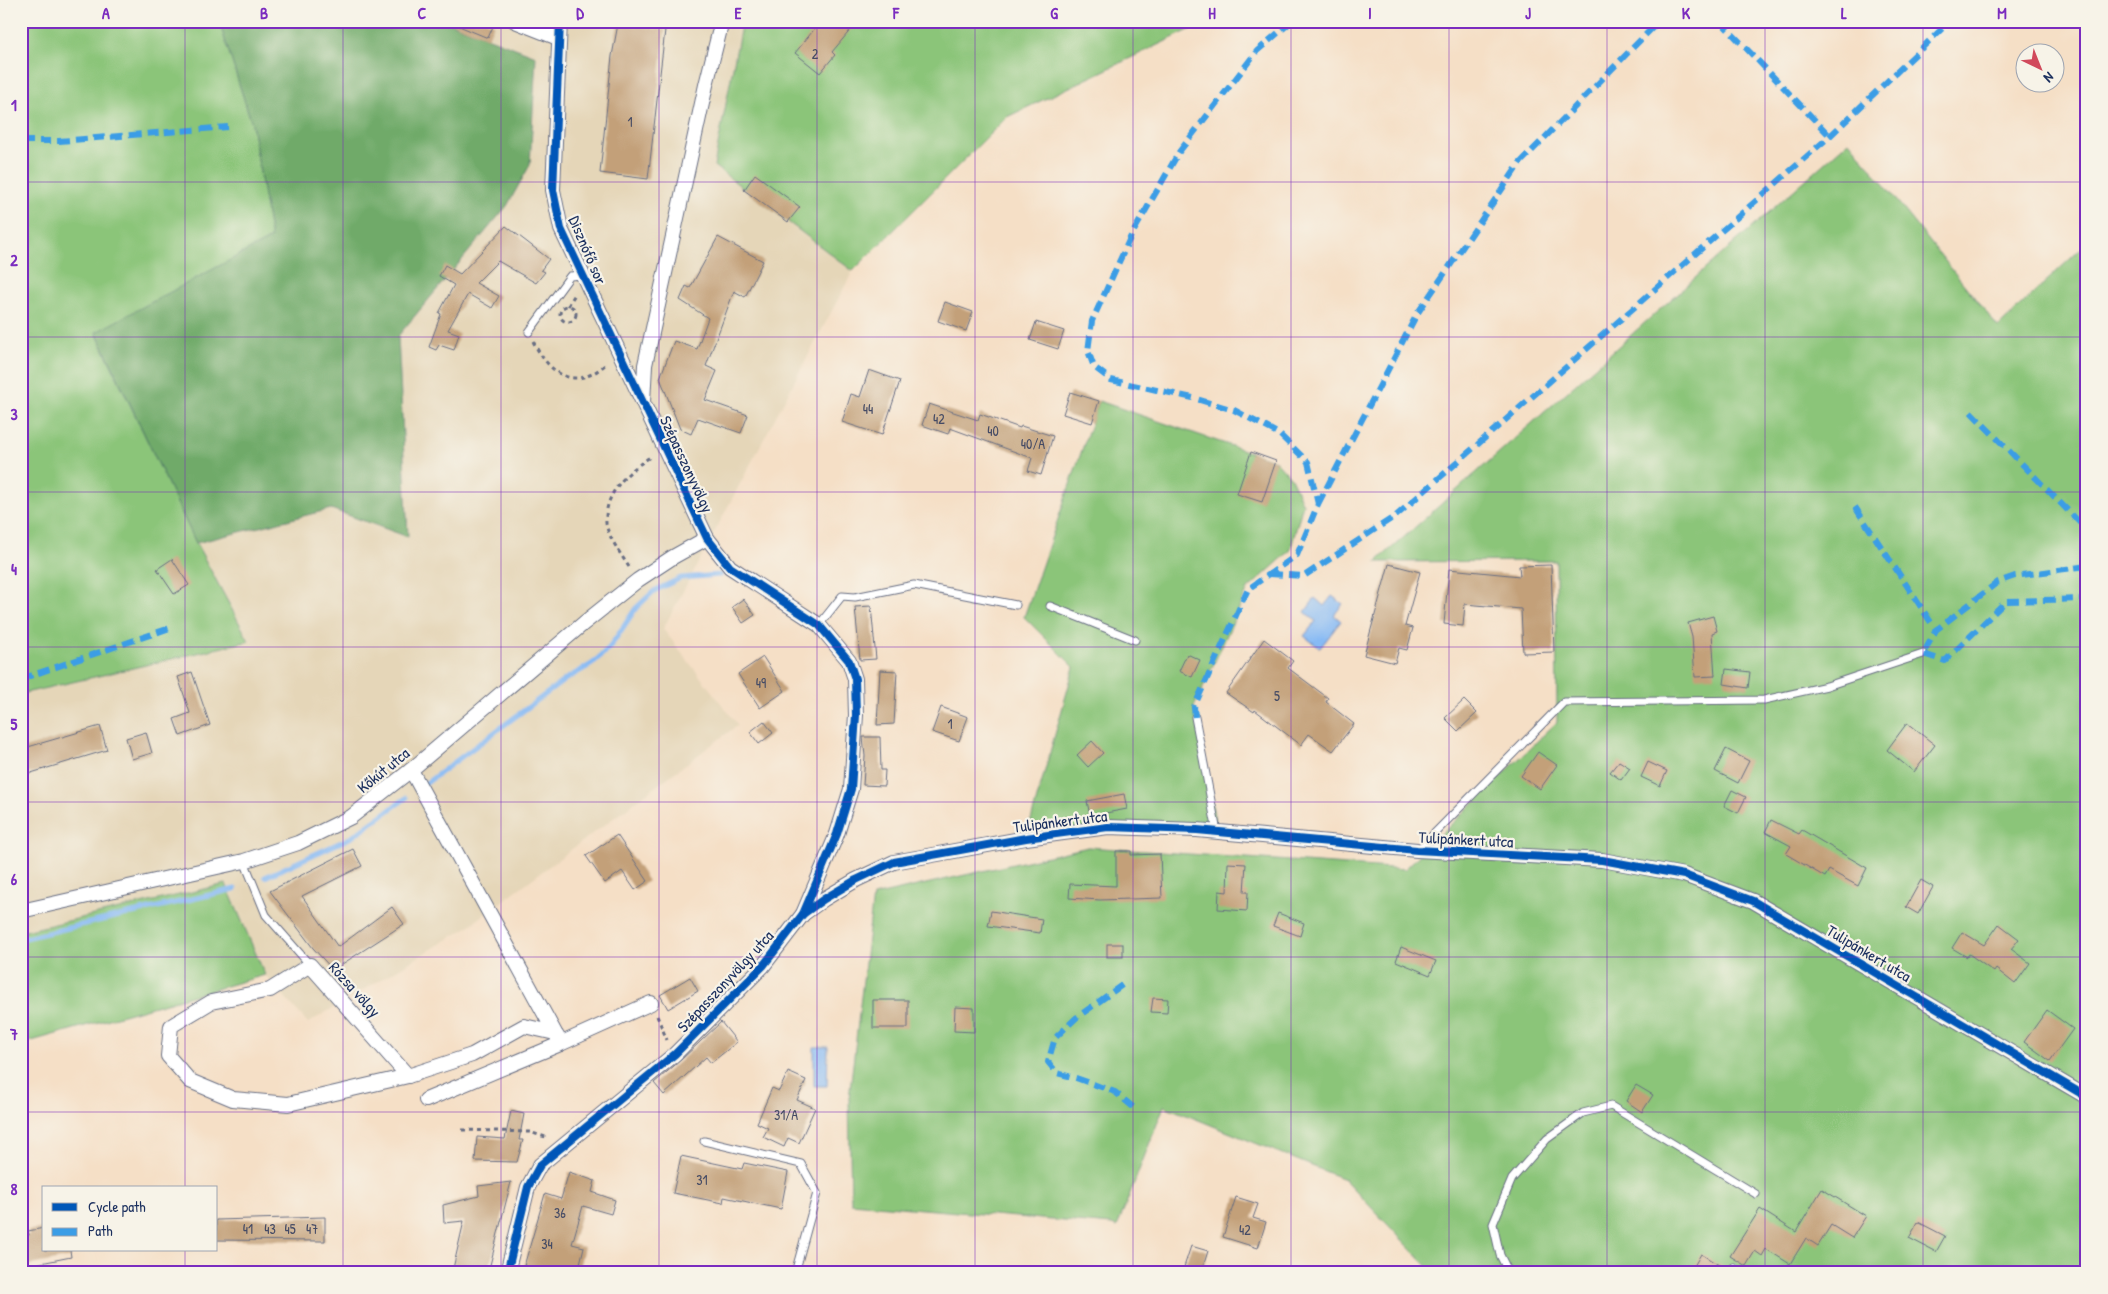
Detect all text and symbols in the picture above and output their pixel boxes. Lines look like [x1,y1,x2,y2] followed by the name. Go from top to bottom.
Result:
[102,2,110,24] text: A
[260,2,268,24] text: B
[418,2,427,24] text: C
[576,2,584,24] text: D
[734,2,742,24] text: E
[892,2,900,24] text: F
[1050,2,1058,24] text: G
[1208,2,1216,24] text: H
[1368,2,1372,24] text: I
[1525,2,1531,24] text: J
[1682,2,1691,24] text: K
[1841,2,1847,24] text: L
[1997,2,2007,24] text: M
[2016,42,2066,92] north arrow
[812,44,819,63] house number: 2
[2040,68,2058,88] text: N
[11,94,17,116] text: 1
[627,112,633,131] house number: 1
[564,212,612,288] street label: Disznófő sor
[10,249,18,271] text: 2
[863,399,873,418] house number: 44
[10,403,18,425] text: 3
[933,409,945,428] house number: 42
[655,412,719,516] street label: Szépasszonyvölgy
[987,421,999,440] house number: 40
[1021,434,1045,453] house number: 40/A
[11,558,17,580] text: 4
[756,673,766,692] house number: 49
[1274,686,1280,705] house number: 5
[11,713,18,735] text: 5
[947,714,953,733] house number: 1
[352,742,414,798] street label: Kőkút utca
[1012,804,1108,838] street label: Tulipánkert utca
[1418,826,1514,852] street label: Tulipánkert utca
[11,868,18,890] text: 6
[1823,919,1915,987] street label: Tulipánkert utca
[672,925,778,1037] street label: Szépasszonyvölgy utca
[324,956,386,1022] street label: Rózsa völgy
[9,1023,18,1045] text: 7
[774,1105,798,1124] house number: 31/A
[696,1170,708,1189] house number: 31
[11,1178,18,1200] text: 8
[42,1186,218,1252] legend
[88,1196,146,1217] text: Cycle path
[554,1203,566,1222] house number: 36
[243,1219,253,1238] house number: 41
[264,1219,276,1238] house number: 43
[284,1219,296,1238] house number: 45
[306,1219,318,1238] house number: 47
[88,1220,113,1241] text: Path
[1239,1220,1251,1239] house number: 42
[541,1234,553,1253] house number: 34

